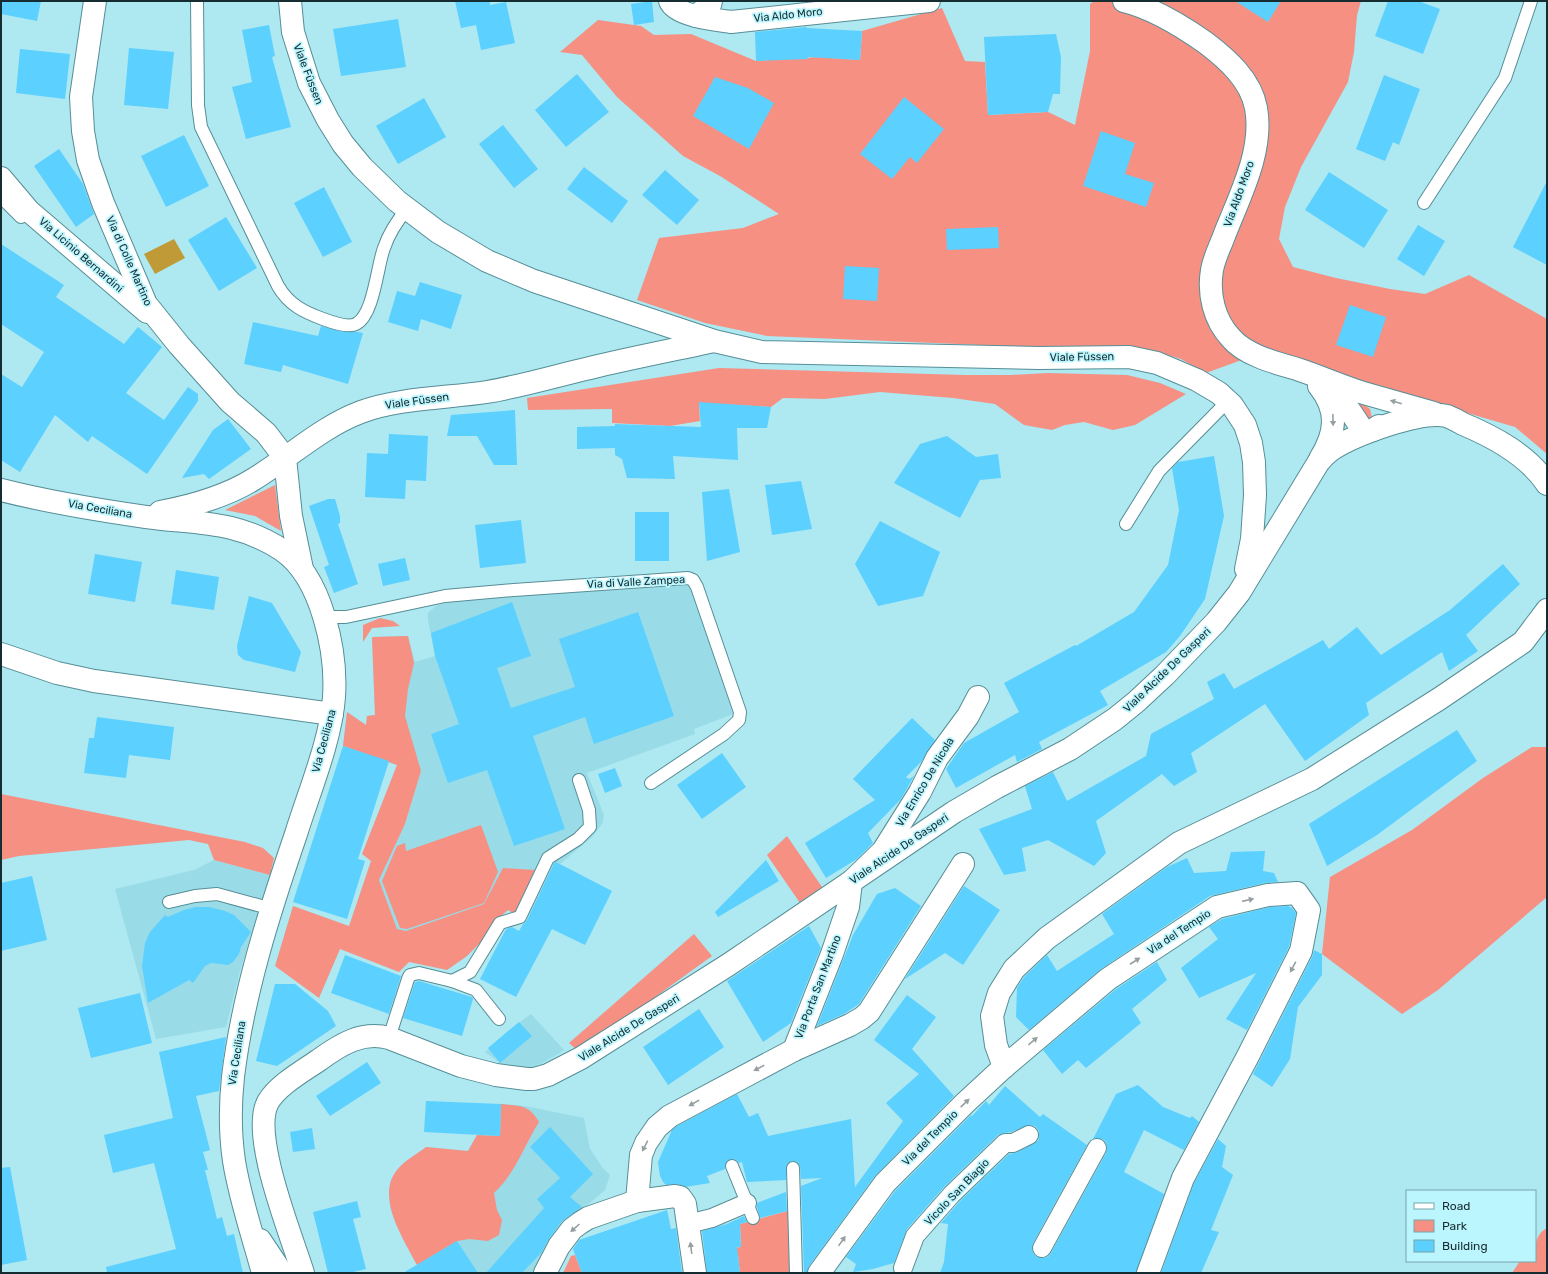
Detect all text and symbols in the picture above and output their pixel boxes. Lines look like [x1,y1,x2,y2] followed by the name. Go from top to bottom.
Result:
[753,5,823,25] street label: Via Aldo Moro
[290,42,326,106] street label: Viale Füssen
[1221,159,1257,229] street label: Via Aldo Moro
[103,214,155,308] street label: Via di Colle Martino
[36,215,126,295] street label: Via Licinio Bernardini
[1050,350,1114,364] street label: Viale Füssen
[384,390,450,412] street label: Viale Füssen
[1389,399,1401,405] one-way arrow
[1329,414,1336,426] one-way arrow
[67,497,133,521] street label: Via Ceciliana
[587,573,685,591] street label: Via di Valle Zampea
[1121,625,1213,715] street label: Viale Alcide De Gasperi
[309,708,339,774] street label: Via Ceciliana
[893,735,957,829] street label: Via Enrico De Nicola
[847,811,951,887] street label: Viale Alcide De Gasperi
[1242,896,1255,902] one-way arrow
[1145,907,1213,957] street label: Via del Tempio
[792,933,844,1041] street label: Via Porta San Martino
[1130,957,1140,965] one-way arrow
[1290,961,1296,973] one-way arrow
[576,992,682,1064] street label: Viale Alcide De Gasperi
[225,1020,249,1086] street label: Via Ceciliana
[1028,1037,1039,1046] one-way arrow
[753,1065,765,1071] one-way arrow
[960,1098,970,1108] one-way arrow
[688,1099,700,1106] one-way arrow
[900,1108,960,1168] street label: Via del Tempio
[642,1140,649,1152] one-way arrow
[922,1156,992,1228] street label: Vicolo San Biagio
[1406,1190,1536,1262] legend
[1442,1199,1470,1213] text: Road
[1442,1219,1468,1233] text: Park
[570,1223,580,1232] one-way arrow
[838,1236,846,1247] one-way arrow
[1442,1239,1488,1253] text: Building
[688,1242,694,1254] one-way arrow

